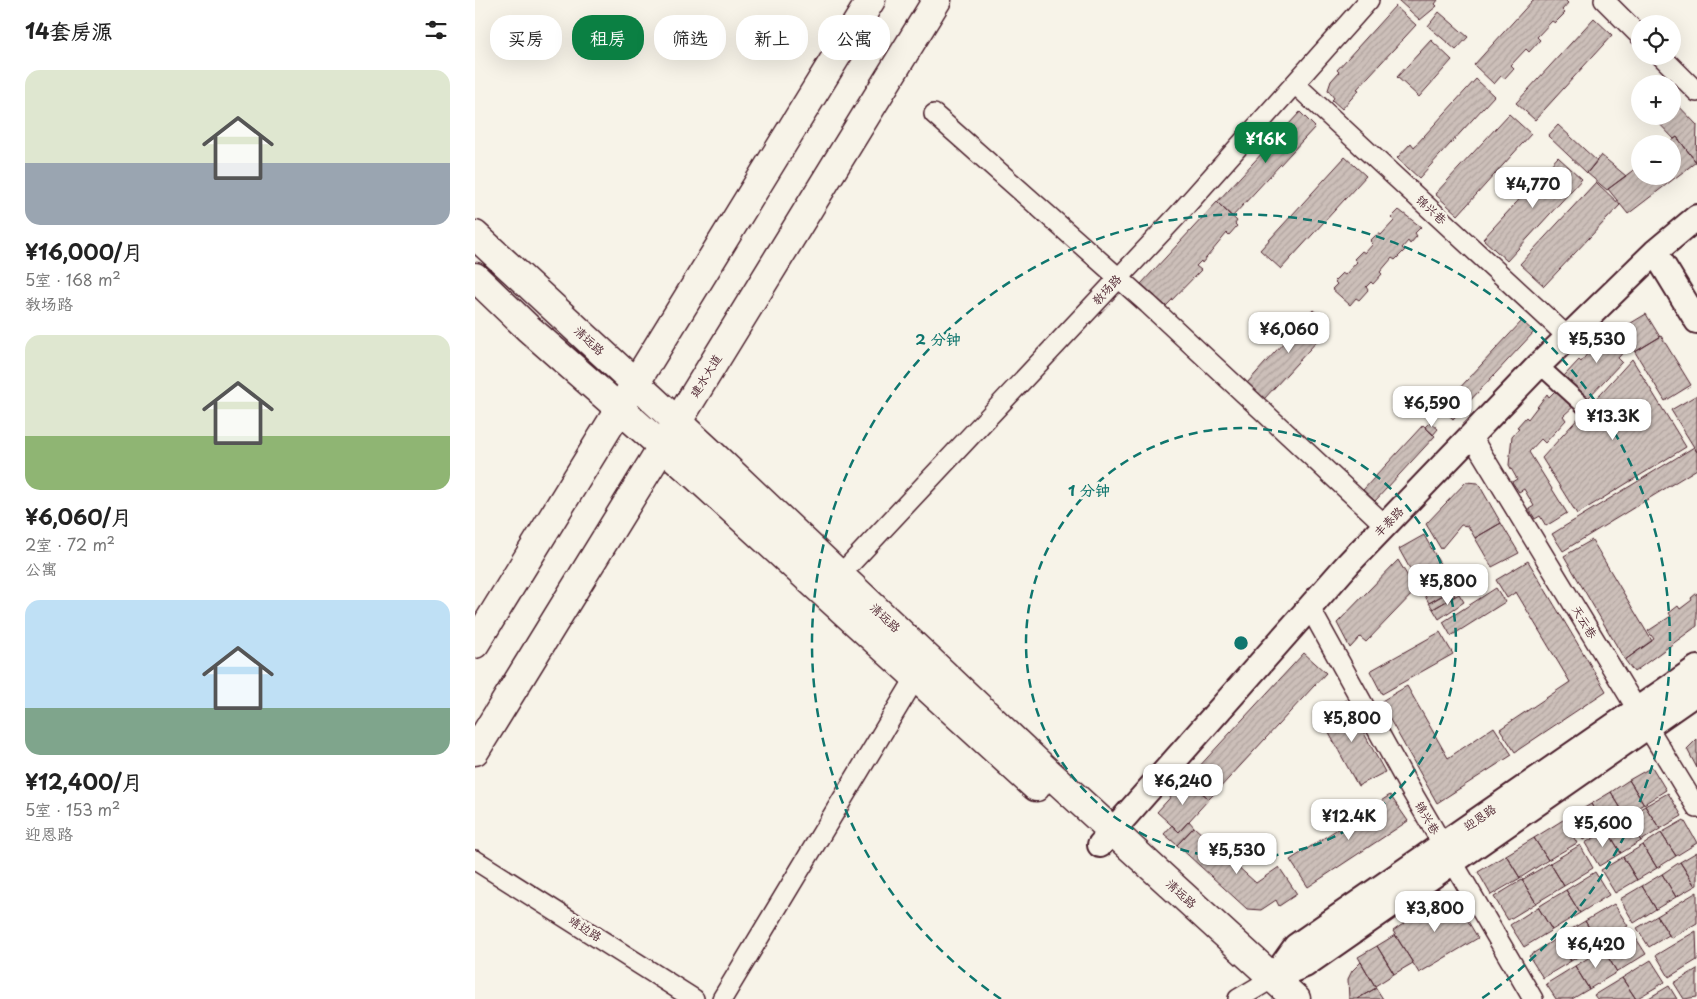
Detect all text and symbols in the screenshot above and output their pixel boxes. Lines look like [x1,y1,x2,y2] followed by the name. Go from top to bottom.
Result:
[25,14,112,46] text: 14套房源
[490,15,562,60] chip: 买房
[572,15,644,60] chip: 租房
[654,15,726,60] chip: 筛选
[736,15,808,60] chip: 新上
[818,15,890,60] chip: 公寓
[1631,15,1681,185] map controls
[1631,15,1681,65] button: locate
[422,16,450,44] icon: filters
[1631,75,1681,125] button: +
[193,103,283,193] icon: home
[1236,121,1296,164] pin: ¥16K
[1246,126,1286,150] text: ¥16K
[1631,135,1681,185] button: −
[1492,166,1574,209] pin: ¥4,770
[1506,171,1560,195] text: ¥4,770
[1412,190,1451,228] street label: 锦兴巷
[25,235,143,267] text: ¥16,000/月
[25,267,121,291] text: 5室 · 168 m²
[1087,270,1125,309] street label: 教场路
[25,291,73,315] text: 教场路
[1248,312,1330,354] pin: ¥6,060
[1259,316,1319,340] text: ¥6,060
[570,321,609,359] street label: 清远路
[1556,322,1638,364] pin: ¥5,530
[1569,326,1625,350] text: ¥5,530
[915,327,961,350] text: 2 分钟
[685,350,726,401] street label: 建水大道
[193,368,283,458] icon: home
[1391,386,1473,428] pin: ¥6,590
[1404,390,1460,414] text: ¥6,590
[1572,398,1654,441] pin: ¥13.3K
[1586,403,1640,427] text: ¥13.3K
[1068,478,1110,501] text: 1 分钟
[25,500,132,532] text: ¥6,060/月
[1369,502,1407,541] street label: 丰泰路
[25,532,115,556] text: 2室 · 72 m²
[25,556,57,580] text: 公寓
[1407,564,1489,606] pin: ¥5,800
[1419,568,1477,592] text: ¥5,800
[866,598,905,636] street label: 清远路
[1568,601,1602,642] street label: 天云巷
[193,633,283,723] icon: home
[1232,634,1250,652] centre of rings
[1311,700,1393,743] pin: ¥5,800
[1323,705,1381,729] text: ¥5,800
[1142,764,1224,806] pin: ¥6,240
[25,765,143,797] text: ¥12,400/月
[1154,768,1212,792] text: ¥6,240
[25,797,120,821] text: 5室 · 153 m²
[1411,797,1445,838] street label: 锦兴巷
[1308,798,1390,841] pin: ¥12.4K
[1460,799,1499,835] street label: 迎恩路
[1322,803,1376,827] text: ¥12.4K
[1562,806,1644,848] pin: ¥5,600
[1574,810,1632,834] text: ¥5,600
[25,821,73,845] text: 迎恩路
[1196,832,1278,875] pin: ¥5,530
[1209,837,1265,861] text: ¥5,530
[1162,874,1201,912] street label: 清远路
[1394,890,1476,933] pin: ¥3,800
[1406,895,1464,919] text: ¥3,800
[565,911,606,945] street label: 靖边路
[1555,926,1637,969] pin: ¥6,420
[1567,931,1625,955] text: ¥6,420

